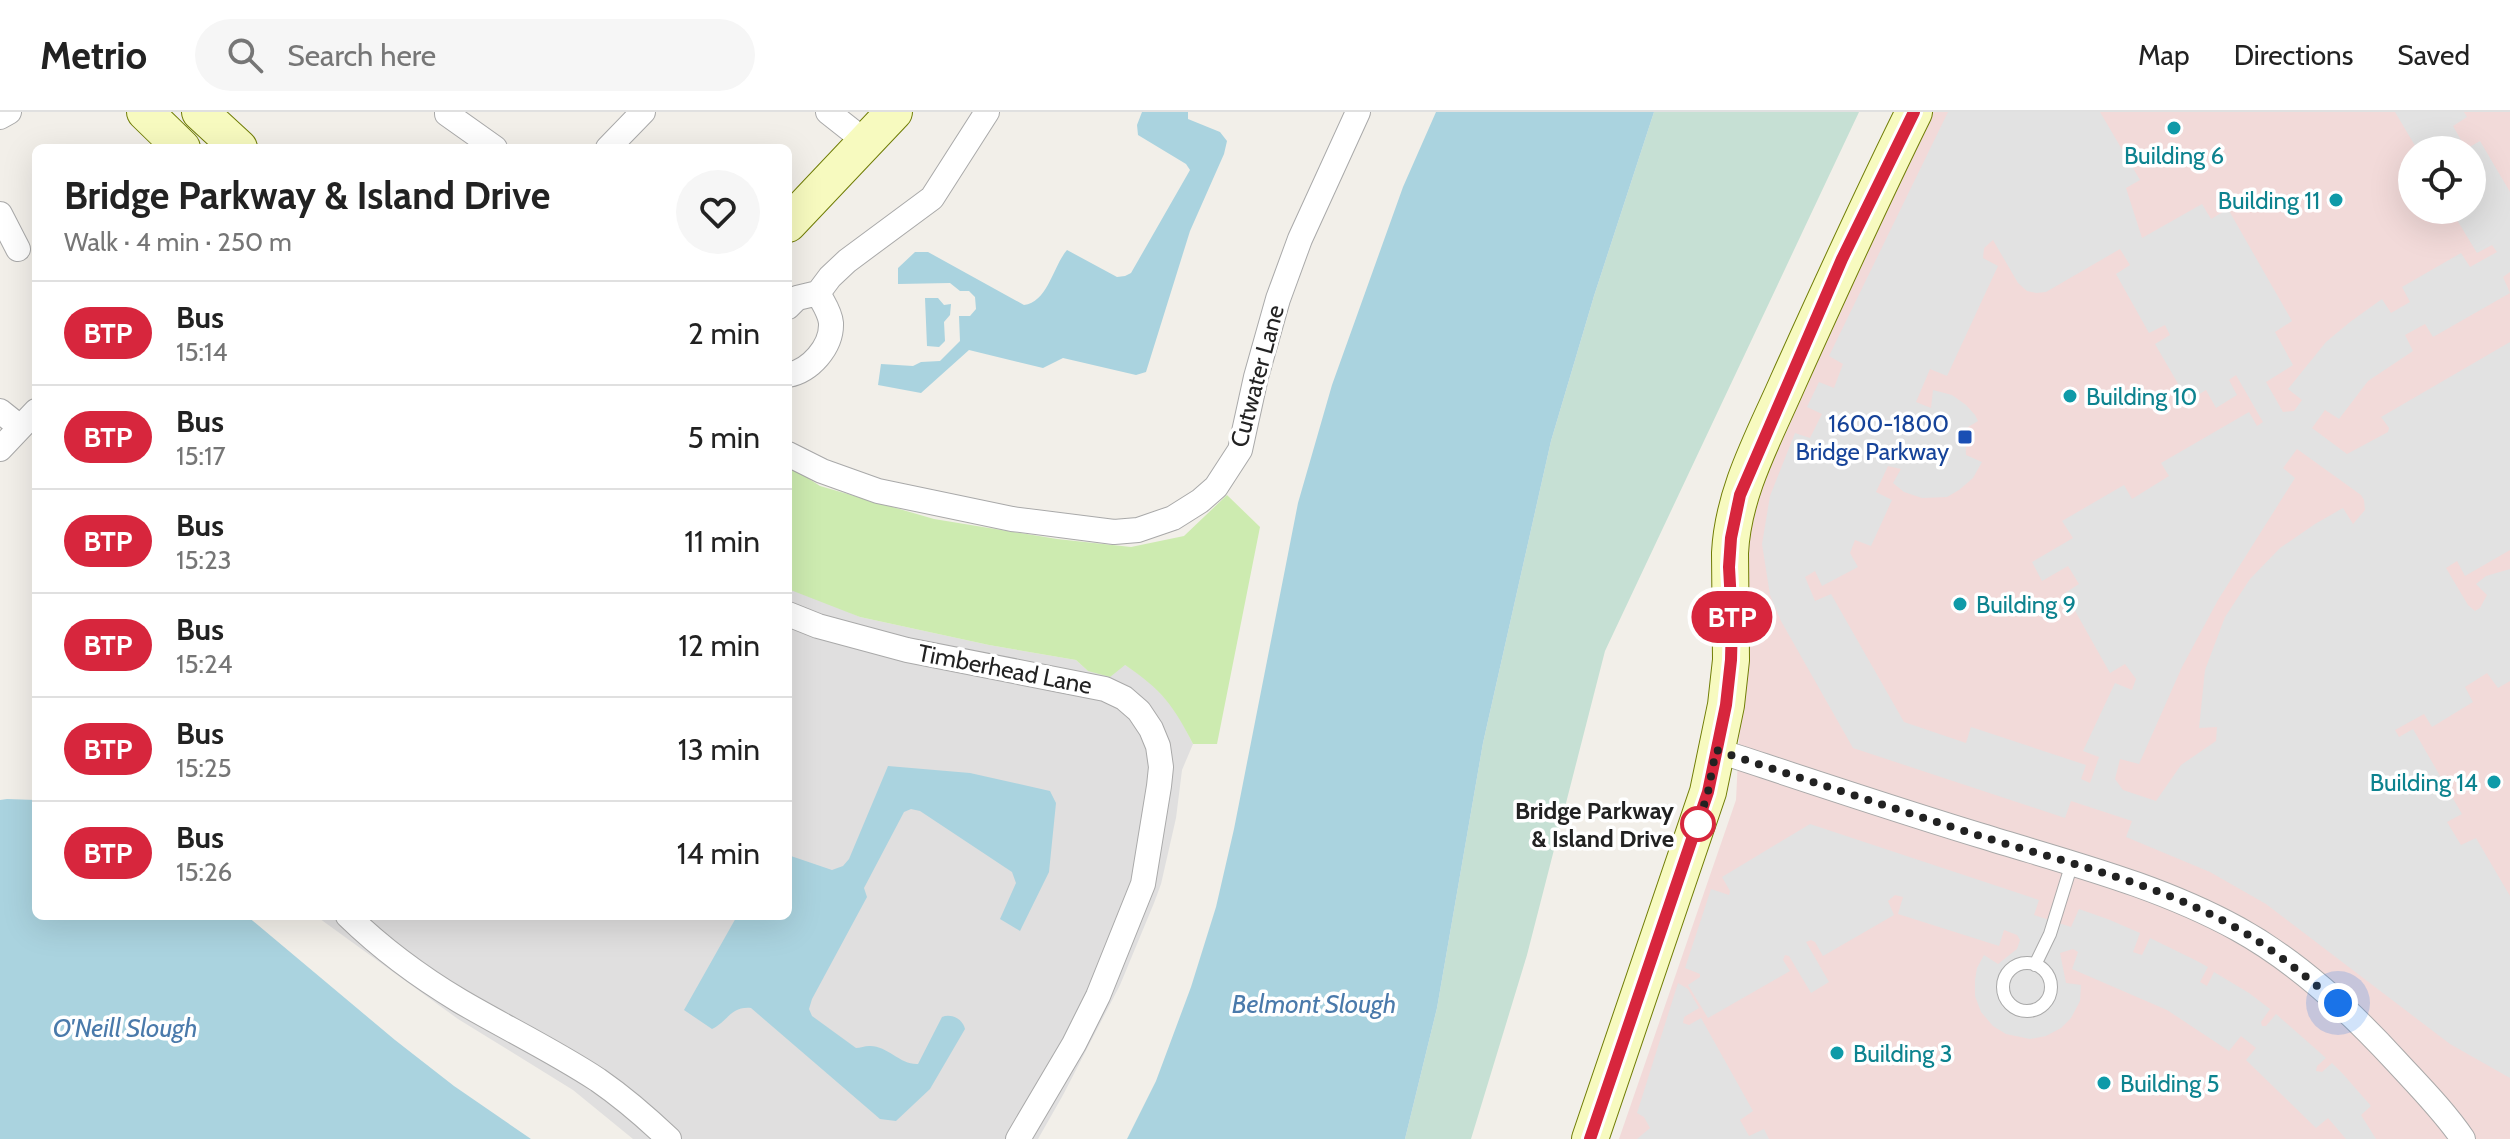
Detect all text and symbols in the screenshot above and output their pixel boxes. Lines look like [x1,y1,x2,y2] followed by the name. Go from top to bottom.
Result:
[195,19,755,91] search box
[40,32,147,79] text: Metrio
[223,33,267,77] icon: search
[287,37,436,74] text: Search here
[2138,38,2190,72] text: Map
[2234,38,2353,72] text: Directions
[2397,38,2470,72] text: Saved
[2165,119,2183,137] marker: Building 6
[2398,136,2486,224] map controls
[2398,136,2486,224] button: locate
[2124,141,2224,170] place label: Building 6
[676,170,760,254] button: heart
[64,172,550,219] text: Bridge Parkway & Island Drive
[2218,186,2320,215] place label: Building 11
[2327,191,2345,209] marker: Building 11
[64,226,292,258] text: Walk · 4 min · 250 m
[176,299,224,336] text: Bus
[1224,302,1290,450] street label: Cutwater Lane
[688,315,760,352] text: 2 min
[83,316,133,350] text: BTP
[176,336,227,368] text: 15:14
[2086,382,2197,411] place label: Building 10
[2061,387,2079,405] marker: Building 10
[176,403,224,440] text: Bus
[1795,409,1949,466] place label: 1600-1800 Bridge Parkway
[688,419,760,456] text: 5 min
[83,420,133,454] text: BTP
[1956,428,1974,446] marker: 1600-1800 Bridge Parkway
[176,440,226,472] text: 15:17
[176,507,224,544] text: Bus
[684,523,760,560] text: 11 min
[83,524,133,558] text: BTP
[176,544,232,576] text: 15:23
[1976,590,2076,619] place label: Building 9
[1686,591,1778,643] line badge: BTP
[1951,595,1969,613] marker: Building 9
[1707,600,1757,634] text: BTP
[176,611,224,648] text: Bus
[678,627,760,664] text: 12 min
[83,628,133,662] text: BTP
[916,638,1094,700] street label: Timberhead Lane
[176,648,233,680] text: 15:24
[176,715,224,752] text: Bus
[678,731,760,768] text: 13 min
[83,732,133,766] text: BTP
[176,752,232,784] text: 15:25
[2370,768,2478,797] place label: Building 14
[2485,773,2503,791] marker: Building 14
[1515,796,1674,853] place label: Bridge Parkway & Island Drive
[1681,807,1715,841] marker: Bridge Parkway & Island Drive
[176,819,224,856] text: Bus
[677,835,760,872] text: 14 min
[83,836,133,870] text: BTP
[176,856,232,888] text: 15:26
[2318,983,2358,1023] your location
[1232,988,1396,1020] water label: Belmont Slough
[53,1012,197,1044] water label: O'Neill Slough
[1853,1039,1953,1068] place label: Building 3
[1828,1044,1846,1062] marker: Building 3
[2120,1069,2220,1098] place label: Building 5
[2095,1074,2113,1092] marker: Building 5

